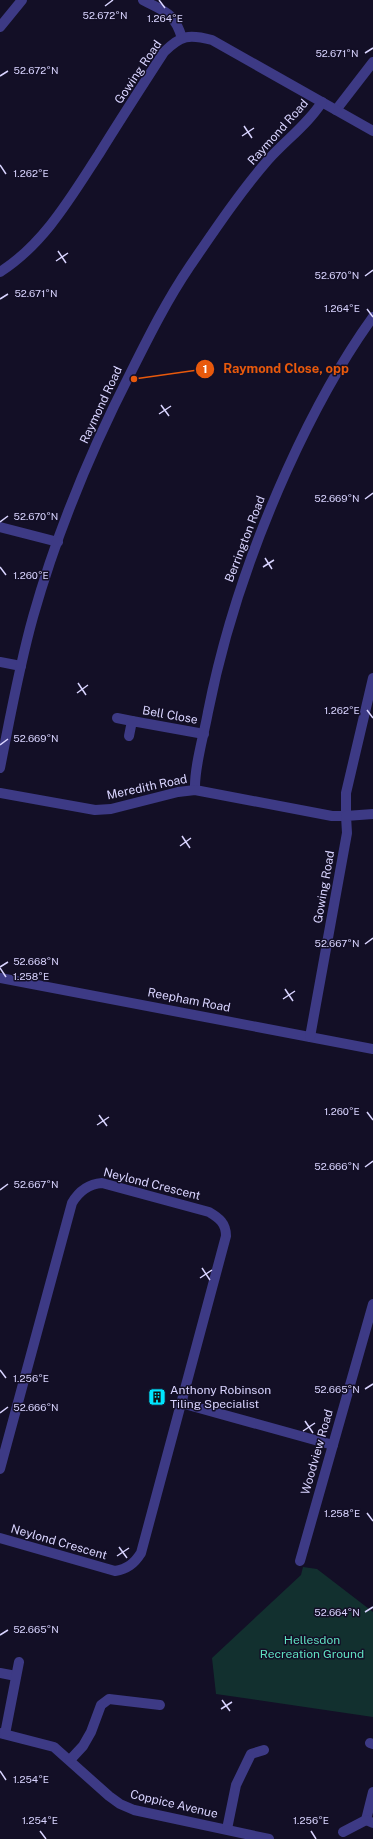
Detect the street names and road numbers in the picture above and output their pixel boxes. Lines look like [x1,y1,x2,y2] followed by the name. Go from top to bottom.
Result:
[112,38,164,106] street label: Gowing Road
[245,96,311,168] street label: Raymond Road
[77,364,125,446] street label: Raymond Road
[222,494,268,584] street label: Berrington Road
[141,703,199,727] street label: Bell Close
[106,772,188,802] street label: Meredith Road
[311,850,337,924] street label: Gowing Road
[146,985,232,1015] street label: Reepham Road
[102,1165,202,1203] street label: Neylond Crescent
[298,1408,336,1496] street label: Woodview Road
[9,1522,109,1563] street label: Neylond Crescent
[129,1787,219,1821] street label: Coppice Avenue

